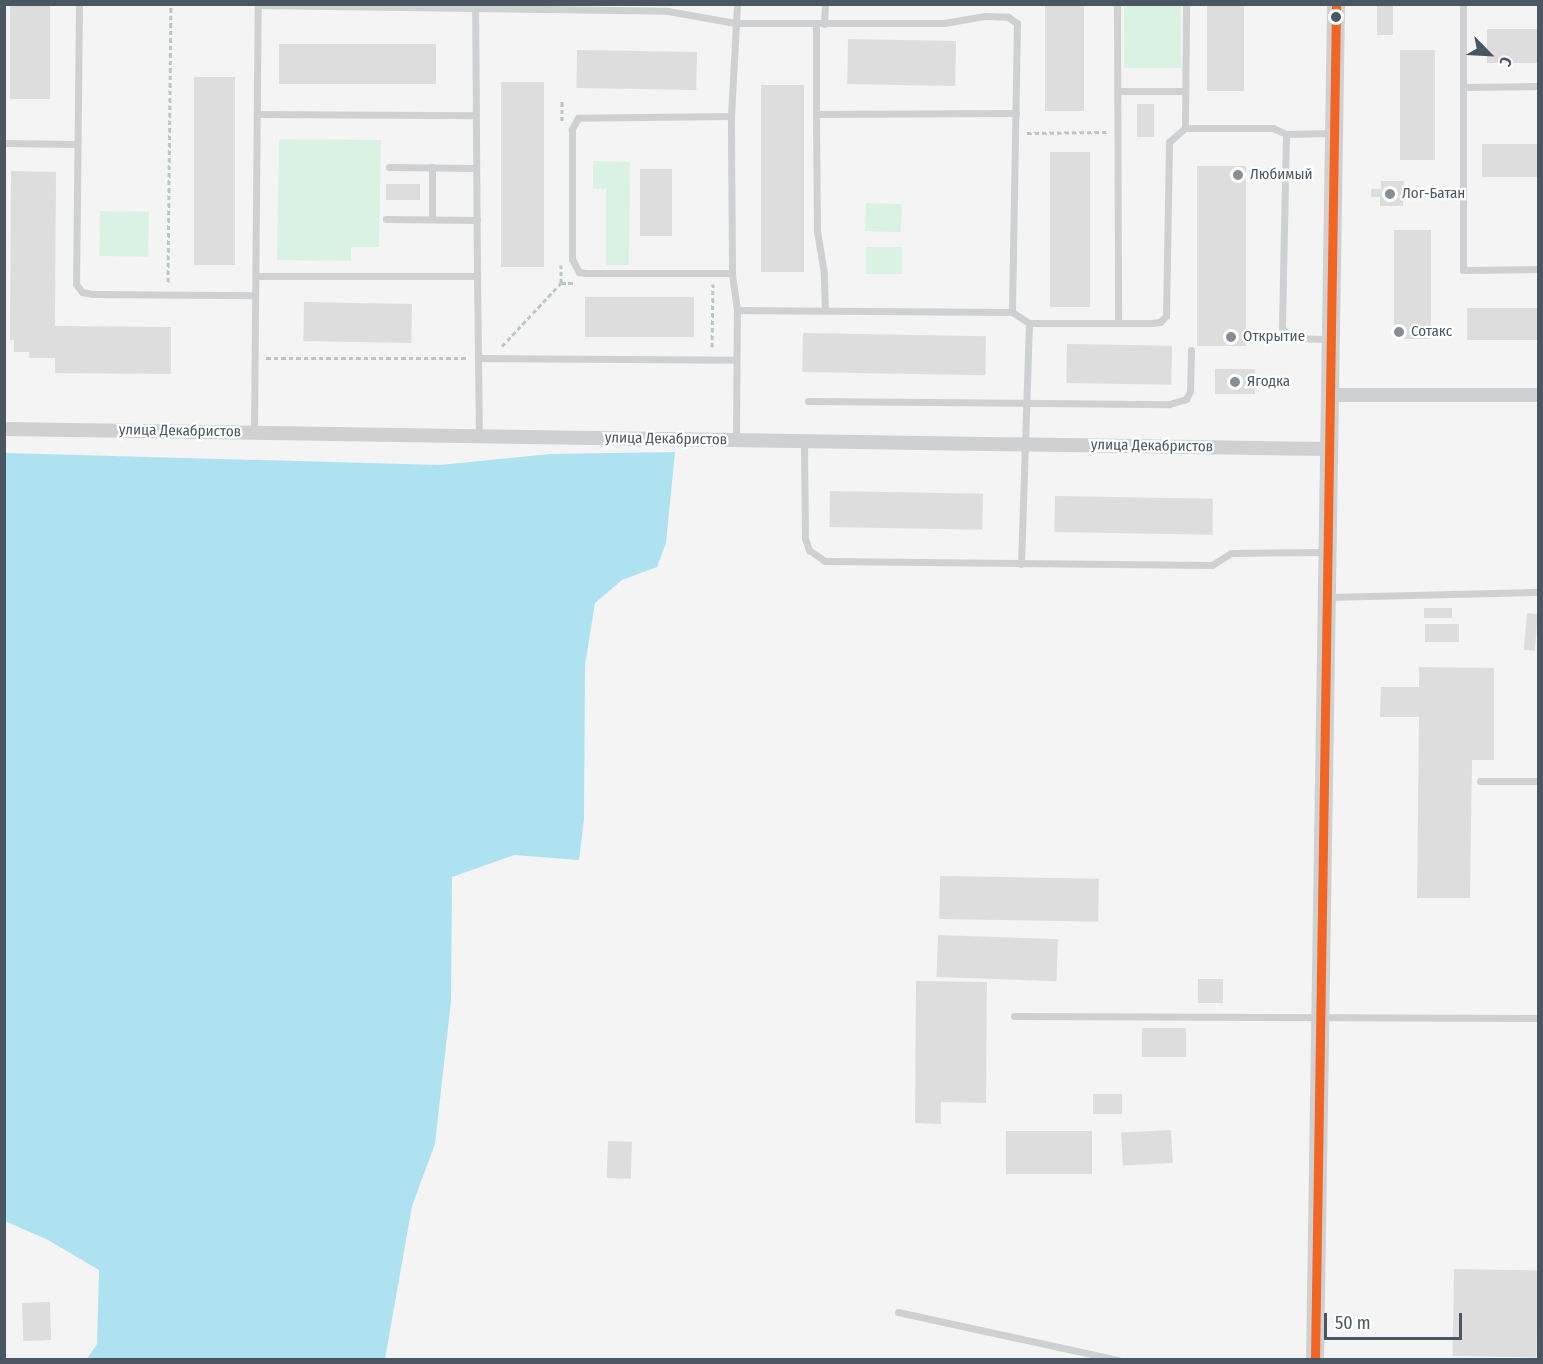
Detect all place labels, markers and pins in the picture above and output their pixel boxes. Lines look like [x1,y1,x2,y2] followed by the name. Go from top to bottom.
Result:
[1330,11,1342,23] unlabelled marker
[1250,166,1312,184] place label: Любимый
[1231,168,1245,182] marker: Любимый
[1402,185,1465,203] place label: Лог-Батан
[1383,187,1397,201] marker: Лог-Батан
[1411,323,1452,341] place label: Сотакс
[1392,325,1406,339] marker: Сотакс
[1243,328,1305,346] place label: Открытие
[1224,330,1238,344] marker: Открытие
[1247,373,1290,391] place label: Ягодка
[1228,375,1242,389] marker: Ягодка

